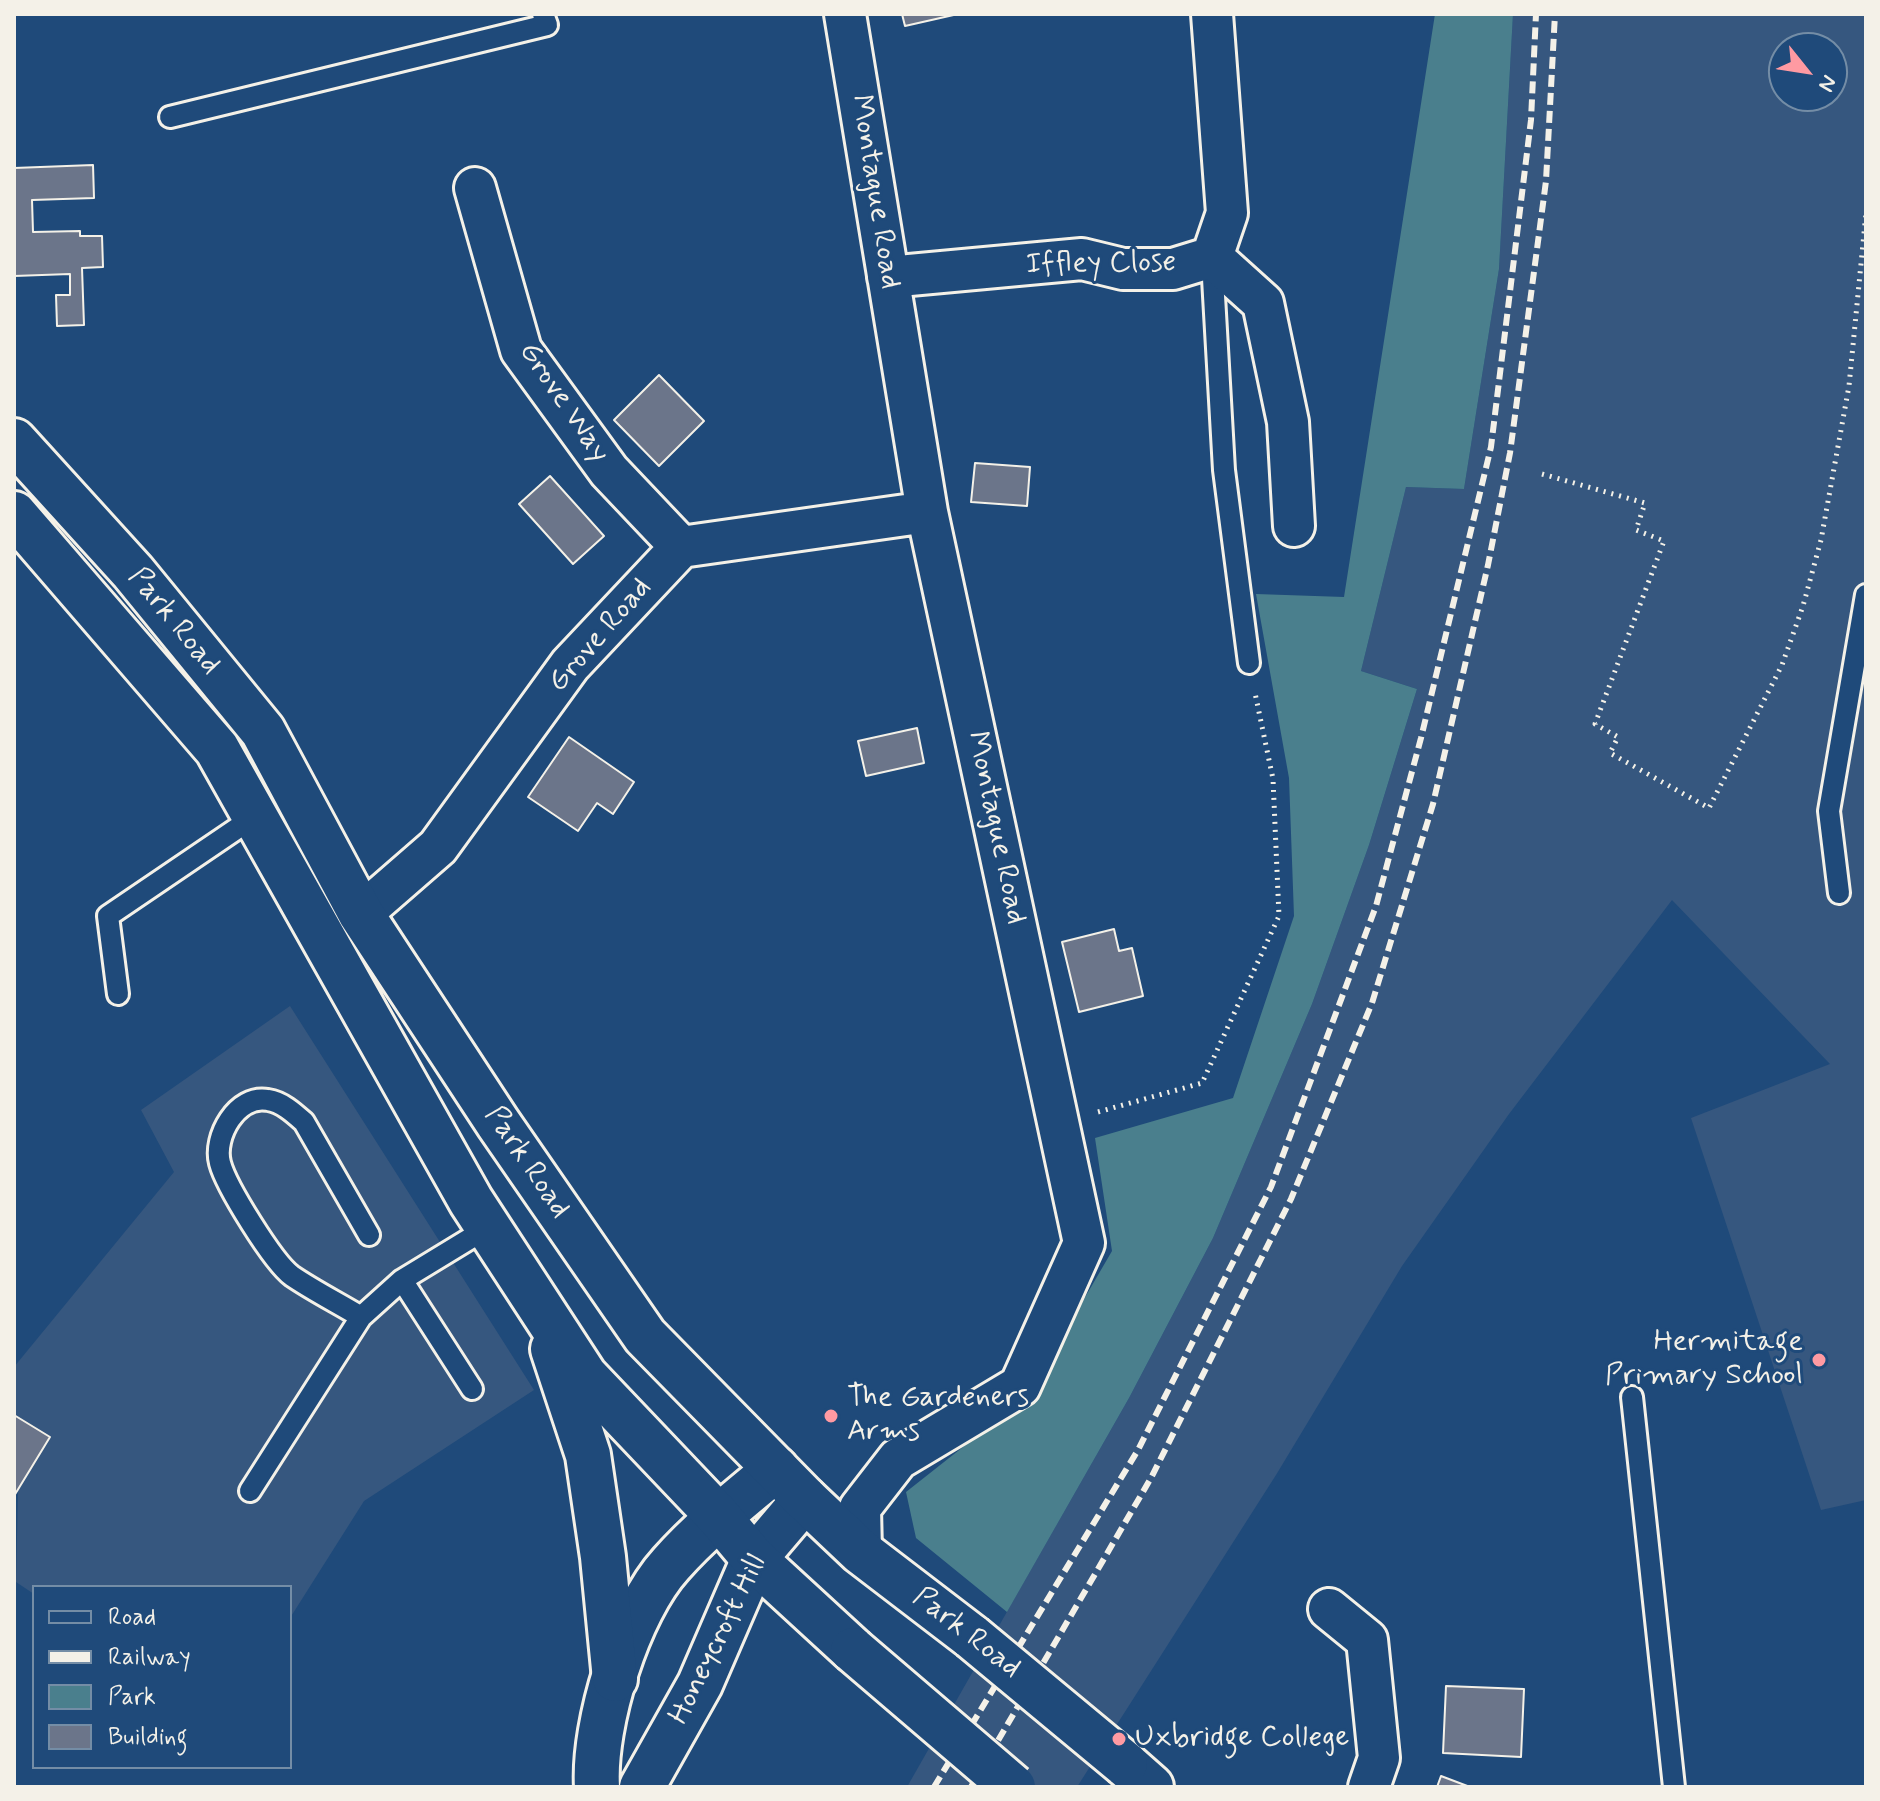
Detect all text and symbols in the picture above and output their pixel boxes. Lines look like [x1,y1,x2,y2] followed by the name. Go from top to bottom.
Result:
[1768,32,1848,112] north arrow
[1811,70,1843,96] text: N
[841,92,907,292] street label: Montague Road
[1025,246,1177,284] street label: Iffley Close
[510,336,616,470] street label: Grove Way
[119,561,227,683] street label: Park Road
[542,571,660,701] street label: Grove Road
[957,728,1033,928] street label: Montague Road
[475,1100,577,1226] street label: Park Road
[1605,1325,1803,1396] place label: Hermitage Primary School
[1810,1351,1828,1369] marker: Hermitage Primary School
[847,1381,1029,1452] place label: The Gardeners Arms
[822,1407,840,1425] marker: The Gardeners Arms
[662,1549,776,1731] street label: Honeycroft Hill
[905,1580,1027,1688] street label: Park Road
[32,1585,292,1769] legend
[108,1602,156,1633] text: Road
[108,1642,191,1673] text: Railway
[108,1682,156,1713] text: Park
[1135,1721,1349,1757] place label: Uxbridge College
[108,1722,188,1753] text: Building
[1110,1730,1128,1748] marker: Uxbridge College

